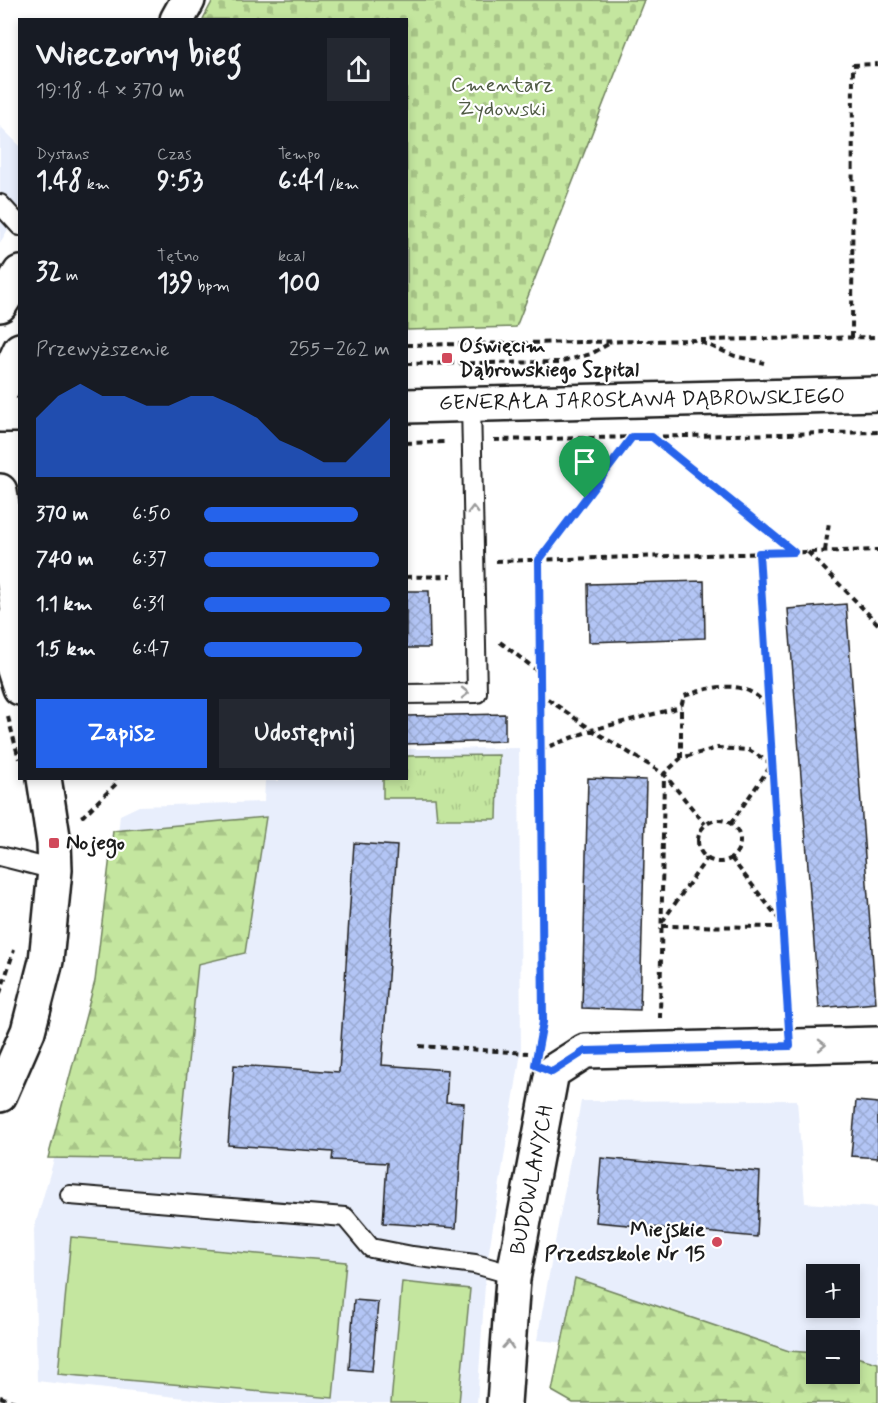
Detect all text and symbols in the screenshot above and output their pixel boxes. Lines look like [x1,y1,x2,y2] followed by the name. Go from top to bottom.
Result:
[36,33,242,77] text: Wieczorny bieg
[327,38,390,101] button: share
[451,71,554,123] park label: Cmentarz Żydowski
[36,78,185,105] text: 19:18 · 4 × 370 m
[36,144,89,165] text: Dystans
[157,144,192,165] text: Czas
[278,144,320,165] text: Tempo
[36,165,82,199] text: 1.48
[157,165,203,199] text: 9:53
[278,165,325,199] text: 6:41
[82,174,110,195] text: km
[325,174,359,195] text: /km
[157,246,199,267] text: Tętno
[278,246,305,267] text: kcal
[36,256,61,290] text: 32
[61,265,79,286] text: m
[157,267,193,301] text: 139
[278,267,320,301] text: 100
[193,276,230,297] text: bpm
[459,332,639,384] place label: Oświęcim Dąbrowskiego Szpital
[36,336,169,363] text: Przewyższenie
[289,336,390,363] text: 255–262 m
[440,351,454,365] marker: Oświęcim Dąbrowskiego Szpital
[439,382,845,418] street label: GENERAŁA JAROSŁAWA DĄBROWSKIEGO
[559,436,610,498] pin
[568,445,601,478] icon: arrive
[36,501,88,528] text: 370 m
[132,501,171,528] text: 6:50
[467,506,479,515] one-way arrow
[36,546,94,573] text: 740 m
[132,546,167,573] text: 6:37
[36,591,93,618] text: 1.1 km
[132,591,165,618] text: 6:31
[36,636,96,663] text: 1.5 km
[132,636,169,663] text: 6:47
[460,687,469,699] one-way arrow
[36,699,207,768] button: Zapisz
[219,699,390,768] button: Udostępnij
[66,829,125,859] place label: Nojego
[47,836,61,850] marker: Nojego
[817,1039,826,1051] one-way arrow
[504,1103,560,1257] street label: BUDOWLANYCH
[545,1216,706,1268] place label: Miejskie Przedszkole Nr 15
[710,1235,724,1249] marker: Miejskie Przedszkole Nr 15
[806,1264,860,1384] map controls
[806,1264,860,1318] button: +
[806,1330,860,1384] button: −
[502,1340,515,1349] one-way arrow

